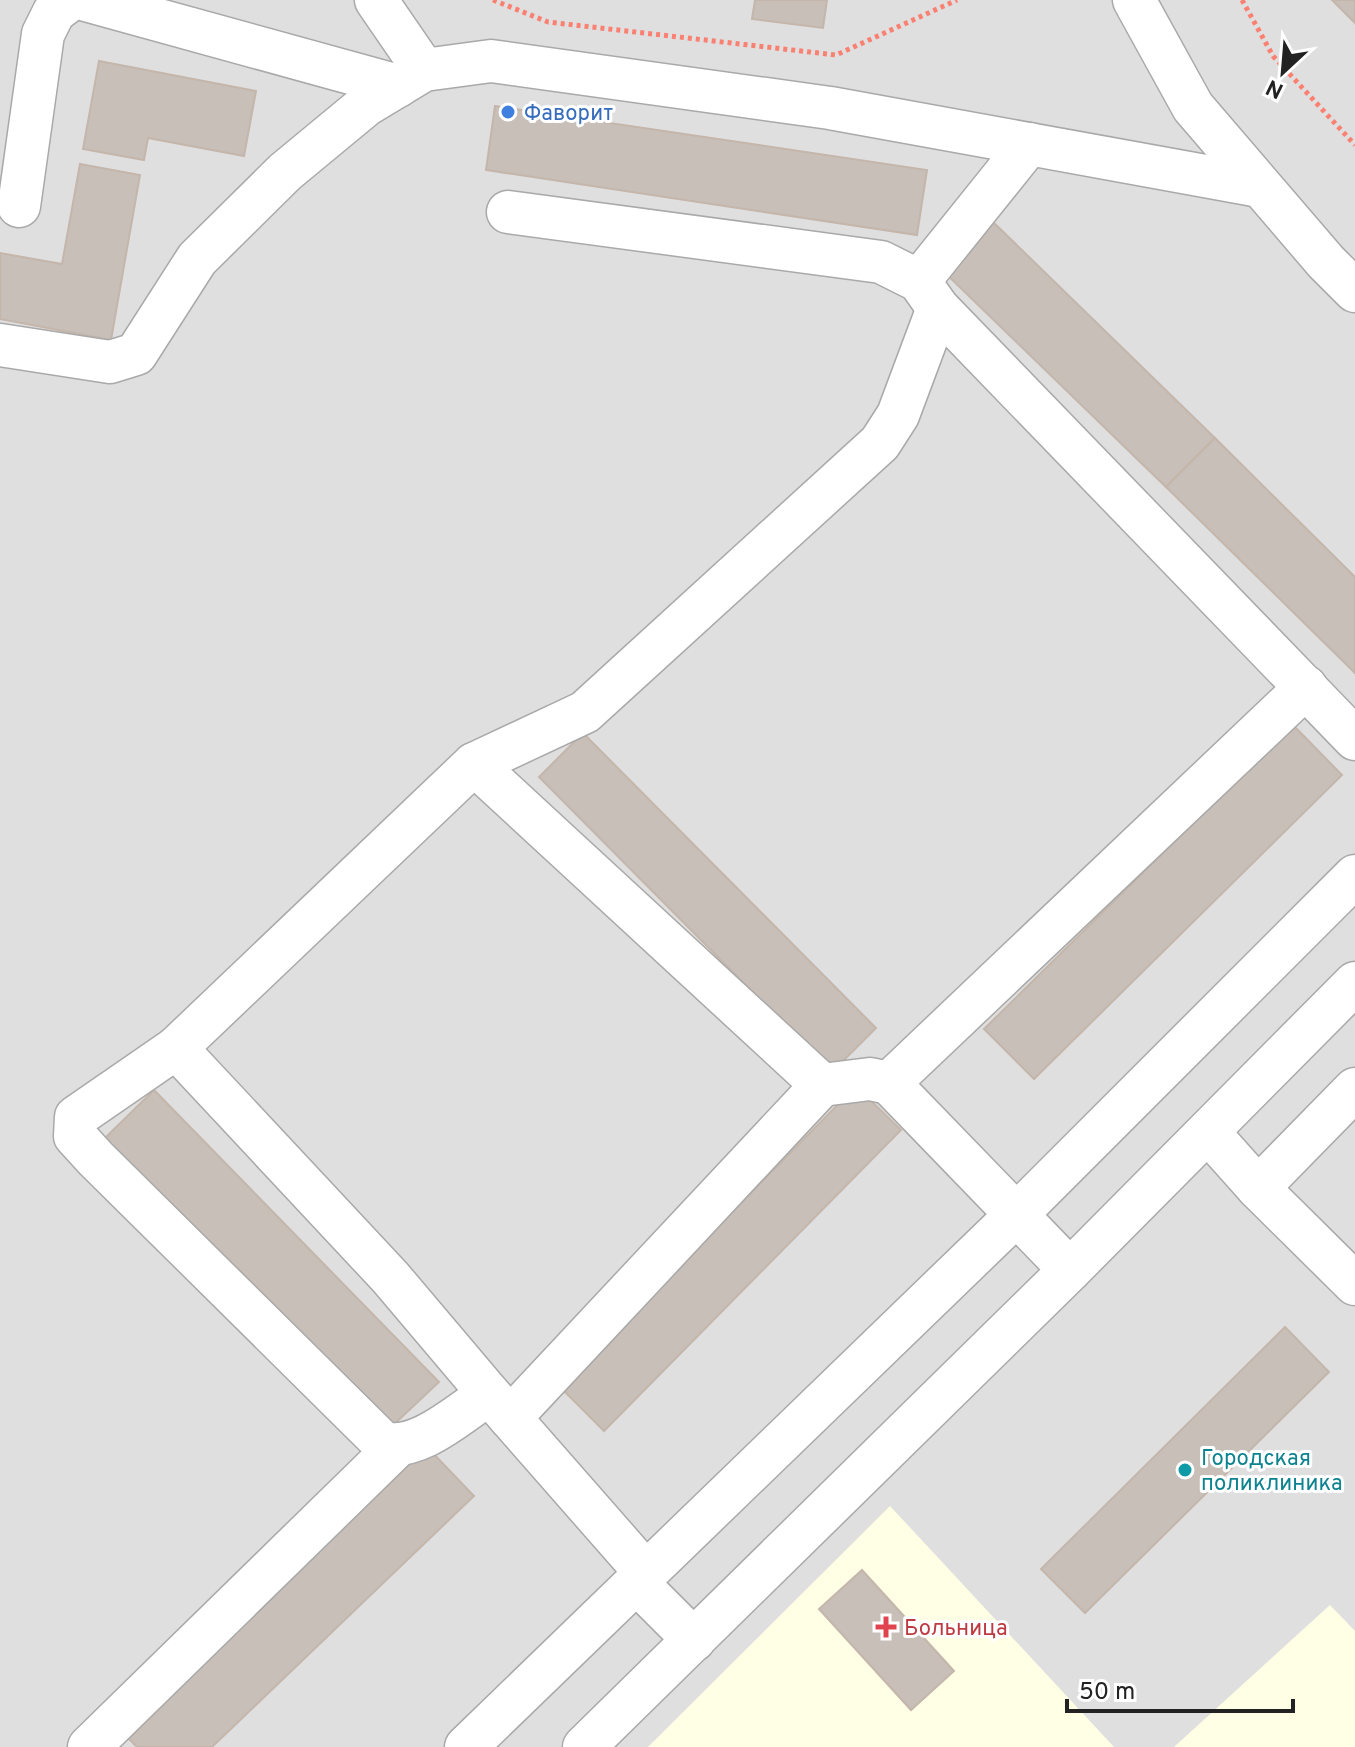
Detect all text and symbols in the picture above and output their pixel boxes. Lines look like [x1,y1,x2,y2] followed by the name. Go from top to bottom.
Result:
[1243,32,1323,112] north arrow
[1262,72,1288,103] text: N
[524,101,613,128] place label: Фаворит
[499,103,517,121] marker: Фаворит
[1201,1446,1343,1498] place label: Городская поликлиника
[1176,1461,1194,1479] marker: Городская поликлиника
[875,1616,897,1638] marker: Больница
[904,1616,1008,1643] place label: Больница
[1067,1663,1293,1713] scale bar
[1079,1678,1135,1708] text: 50 m

